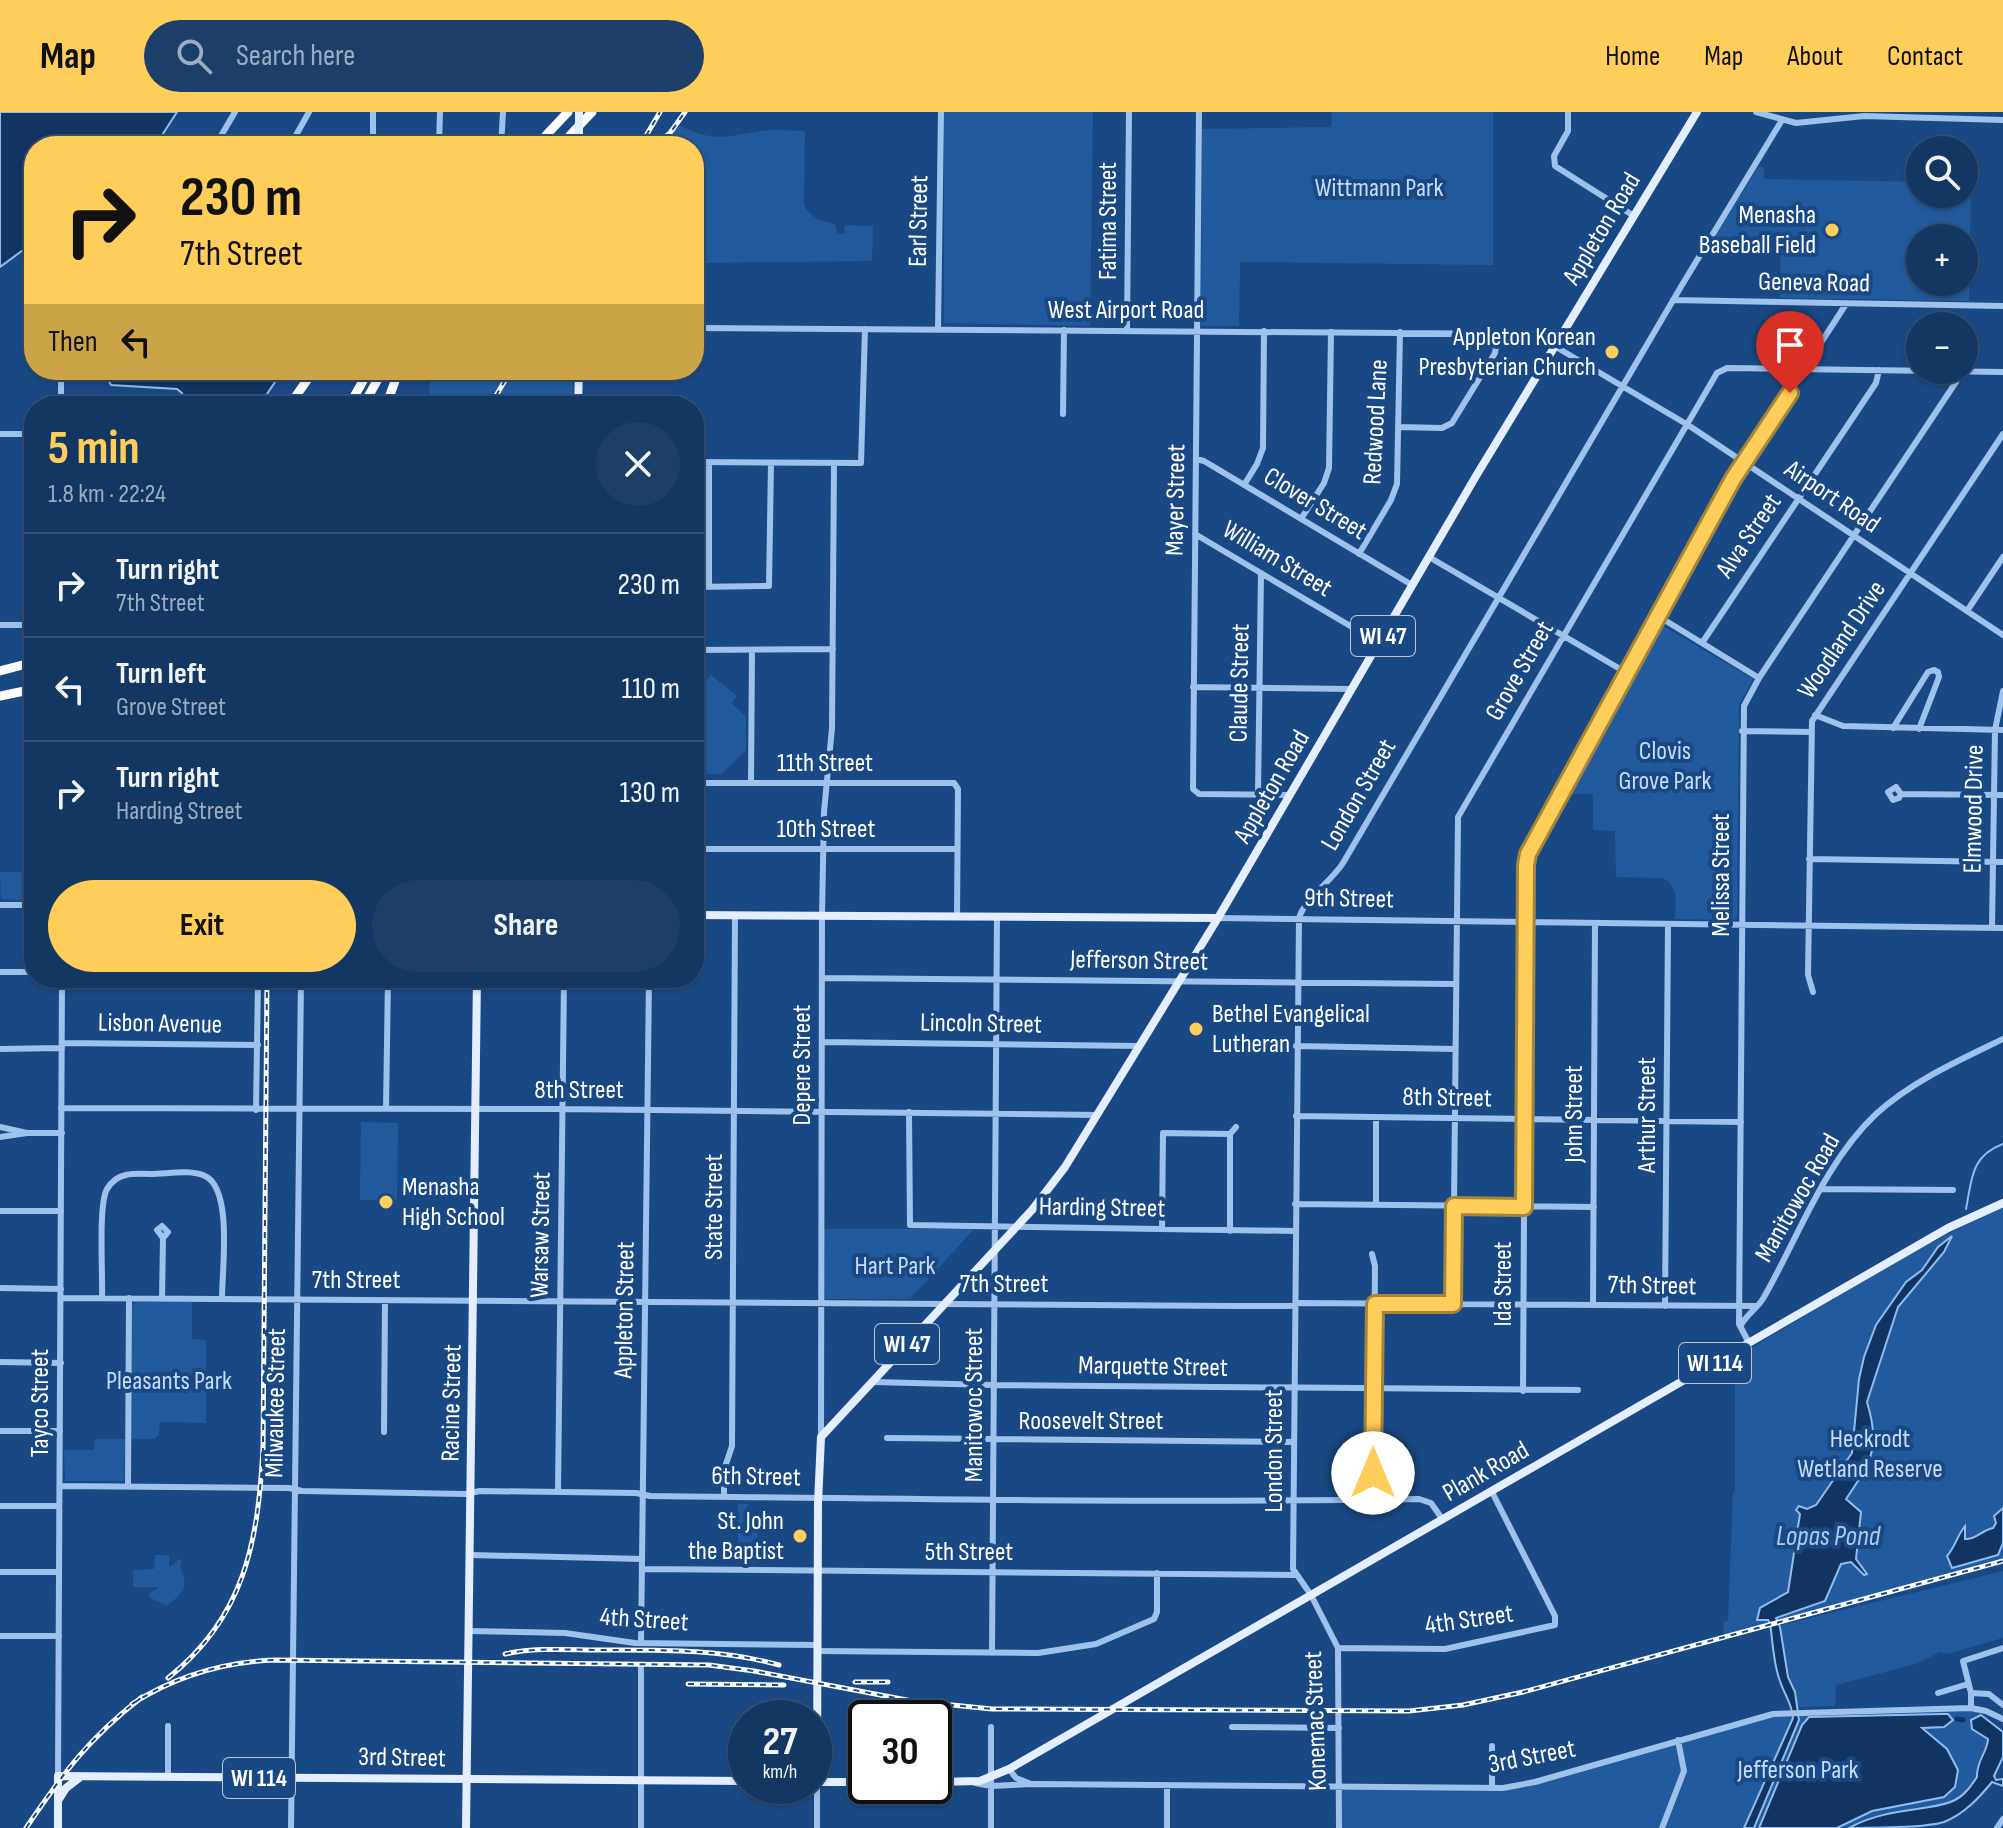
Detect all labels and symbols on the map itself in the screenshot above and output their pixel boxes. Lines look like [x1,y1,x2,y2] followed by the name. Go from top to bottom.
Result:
[1093,162,1124,280] street label: Fatima Street
[1556,167,1648,292] street label: Appleton Road
[1315,173,1443,204] park label: Wittmann Park
[903,175,935,267] street label: Earl Street
[1699,200,1816,261] place label: Menasha Baseball Field
[1823,221,1841,239] marker: Menasha Baseball Field
[1758,267,1870,299] street label: Geneva Road
[1048,295,1204,326] street label: West Airport Road
[1756,311,1824,393] pin
[1418,322,1596,383] place label: Appleton Korean Presbyterian Church
[1603,343,1621,361] marker: Appleton Korean Presbyterian Church
[1357,359,1395,485] street label: Redwood Lane
[1160,444,1192,556] street label: Mayer Street
[1778,453,1885,540] street label: Airport Road
[1258,461,1372,547] street label: Clover Street
[1709,488,1788,585] street label: Alva Street
[1217,514,1338,604] street label: William Street
[1791,575,1893,705] street label: Woodland Drive
[1351,616,1415,656] road number: WI 47
[1479,616,1561,726] street label: Grove Street
[1223,623,1257,743] street label: Claude Street
[1227,725,1317,850] street label: Appleton Road
[1315,734,1403,856] street label: London Street
[1618,736,1712,797] park label: Clovis Grove Park
[1957,744,1991,874] street label: Elmwood Drive
[777,748,873,779] street label: 11th Street
[1706,813,1737,937] street label: Melissa Street
[777,814,875,845] street label: 10th Street
[1304,883,1394,915] street label: 9th Street
[1069,944,1208,978] street label: Jefferson Street
[1212,999,1370,1060] place label: Bethel Evangelical Lutheran
[787,1004,818,1125] street label: Depere Street
[98,1007,222,1041] street label: Lisbon Avenue
[920,1007,1042,1041] street label: Lincoln Street
[1187,1020,1205,1038] marker: Bethel Evangelical Lutheran
[1632,1057,1663,1174] street label: Arthur Street
[1559,1065,1590,1164] street label: John Street
[534,1075,624,1106] street label: 8th Street
[1402,1082,1492,1114] street label: 8th Street
[1749,1128,1847,1268] street label: Manitowoc Road
[699,1154,730,1260] street label: State Street
[402,1172,505,1233] place label: Menasha High School
[524,1172,558,1298] street label: Warsaw Street
[1039,1191,1166,1225] street label: Harding Street
[377,1193,395,1211] marker: Menasha High School
[608,1241,642,1380] street label: Appleton Street
[1488,1241,1519,1327] street label: Ida Street
[854,1251,936,1282] park label: Hart Park
[312,1265,400,1296] street label: 7th Street
[960,1269,1048,1300] street label: 7th Street
[1607,1270,1697,1302] street label: 7th Street
[875,1324,939,1364] road number: WI 47
[259,1328,293,1478] street label: Milwaukee Street
[959,1328,990,1482] street label: Manitowoc Street
[1679,1343,1751,1383] road number: WI 114
[435,1344,469,1462] street label: Racine Street
[25,1349,56,1457] street label: Tayco Street
[1078,1350,1228,1384] street label: Marquette Street
[106,1366,232,1397] park label: Pleasants Park
[1259,1389,1290,1513] street label: London Street
[1019,1406,1164,1437] street label: Roosevelt Street
[1797,1424,1943,1485] park label: Heckrodt Wetland Reserve
[1331,1431,1415,1515] position arrow
[1437,1435,1535,1509] street label: Plank Road
[711,1461,801,1493] street label: 6th Street
[688,1506,784,1567] place label: St. John the Baptist
[1776,1520,1882,1553] water label: Lopas Pond
[791,1527,809,1545] marker: St. John the Baptist
[925,1537,1013,1568] street label: 5th Street
[1423,1598,1515,1642] street label: 4th Street
[599,1601,690,1639] street label: 4th Street
[1298,1651,1334,1791] street label: Konemac Street
[848,1700,952,1804] speed limit sign: 30
[1486,1733,1578,1781] street label: 3rd Street
[358,1742,446,1774] street label: 3rd Street
[1736,1755,1859,1786] park label: Jefferson Park
[223,1758,295,1798] road number: WI 114

